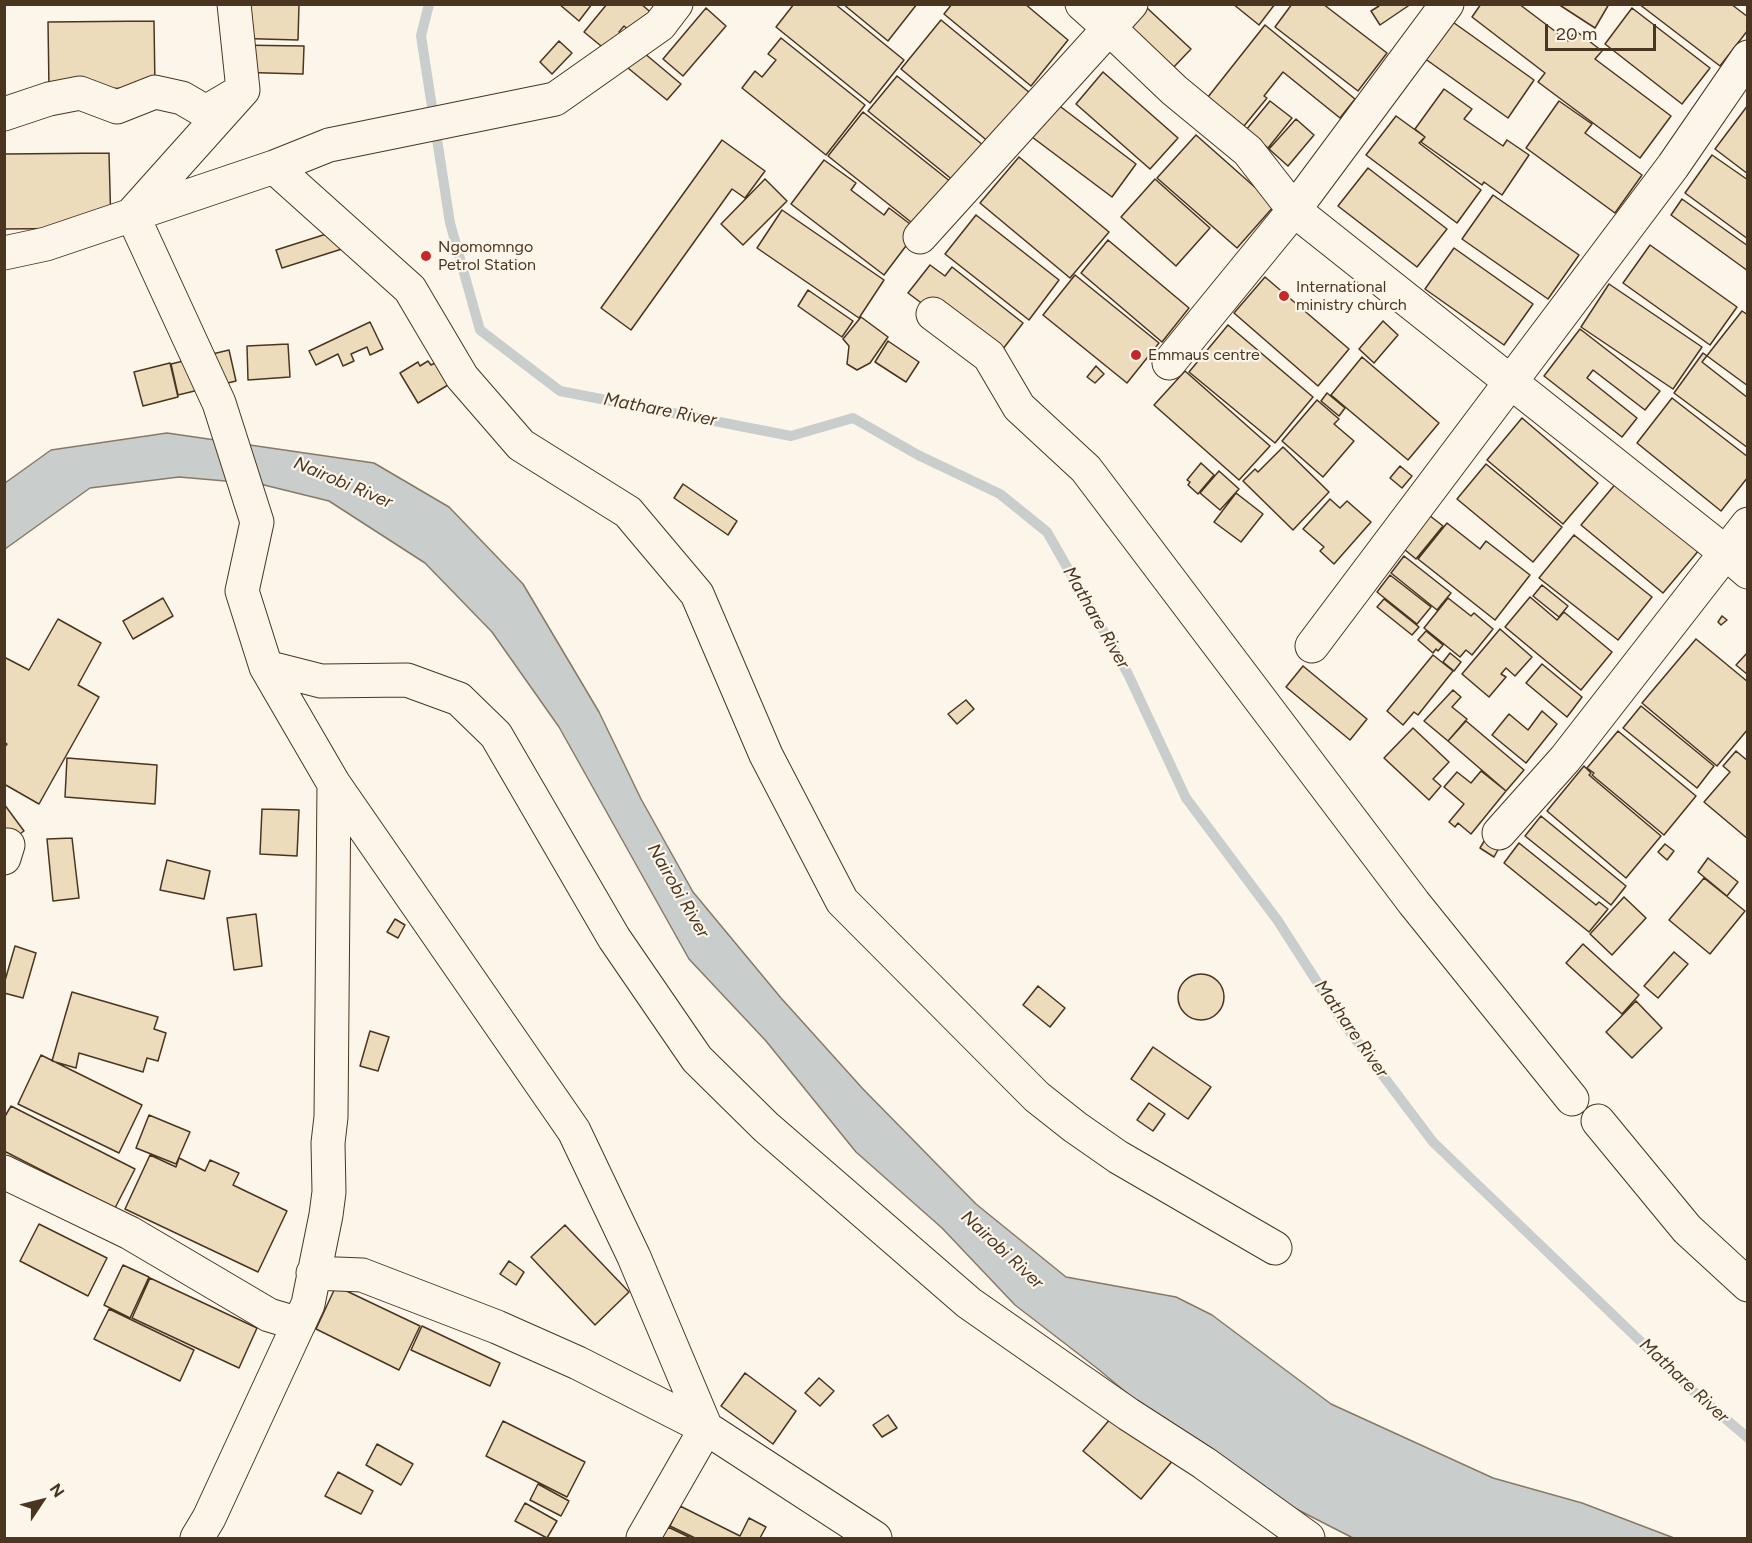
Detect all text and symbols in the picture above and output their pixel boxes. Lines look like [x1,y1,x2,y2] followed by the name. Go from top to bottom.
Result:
[1548,12,1659,50] scale bar
[1556,23,1597,45] text: 20 m
[438,237,536,275] place label: Ngomomngo Petrol Station
[419,249,433,263] marker: Ngomomngo Petrol Station
[1296,277,1407,315] place label: International ministry church
[1277,289,1291,303] marker: International ministry church
[1148,345,1260,365] place label: Emmaus centre
[1129,348,1143,362] marker: Emmaus centre
[602,388,718,432] water label: Mathare River
[290,453,396,513] water label: Nairobi River
[1058,563,1134,673] water label: Mathare River
[642,840,714,942] water label: Nairobi River
[1309,976,1393,1082] water label: Mathare River
[956,1206,1048,1294] water label: Nairobi River
[1635,1334,1733,1428] water label: Mathare River
[12,1471,72,1531] north arrow
[46,1480,68,1501] text: N

